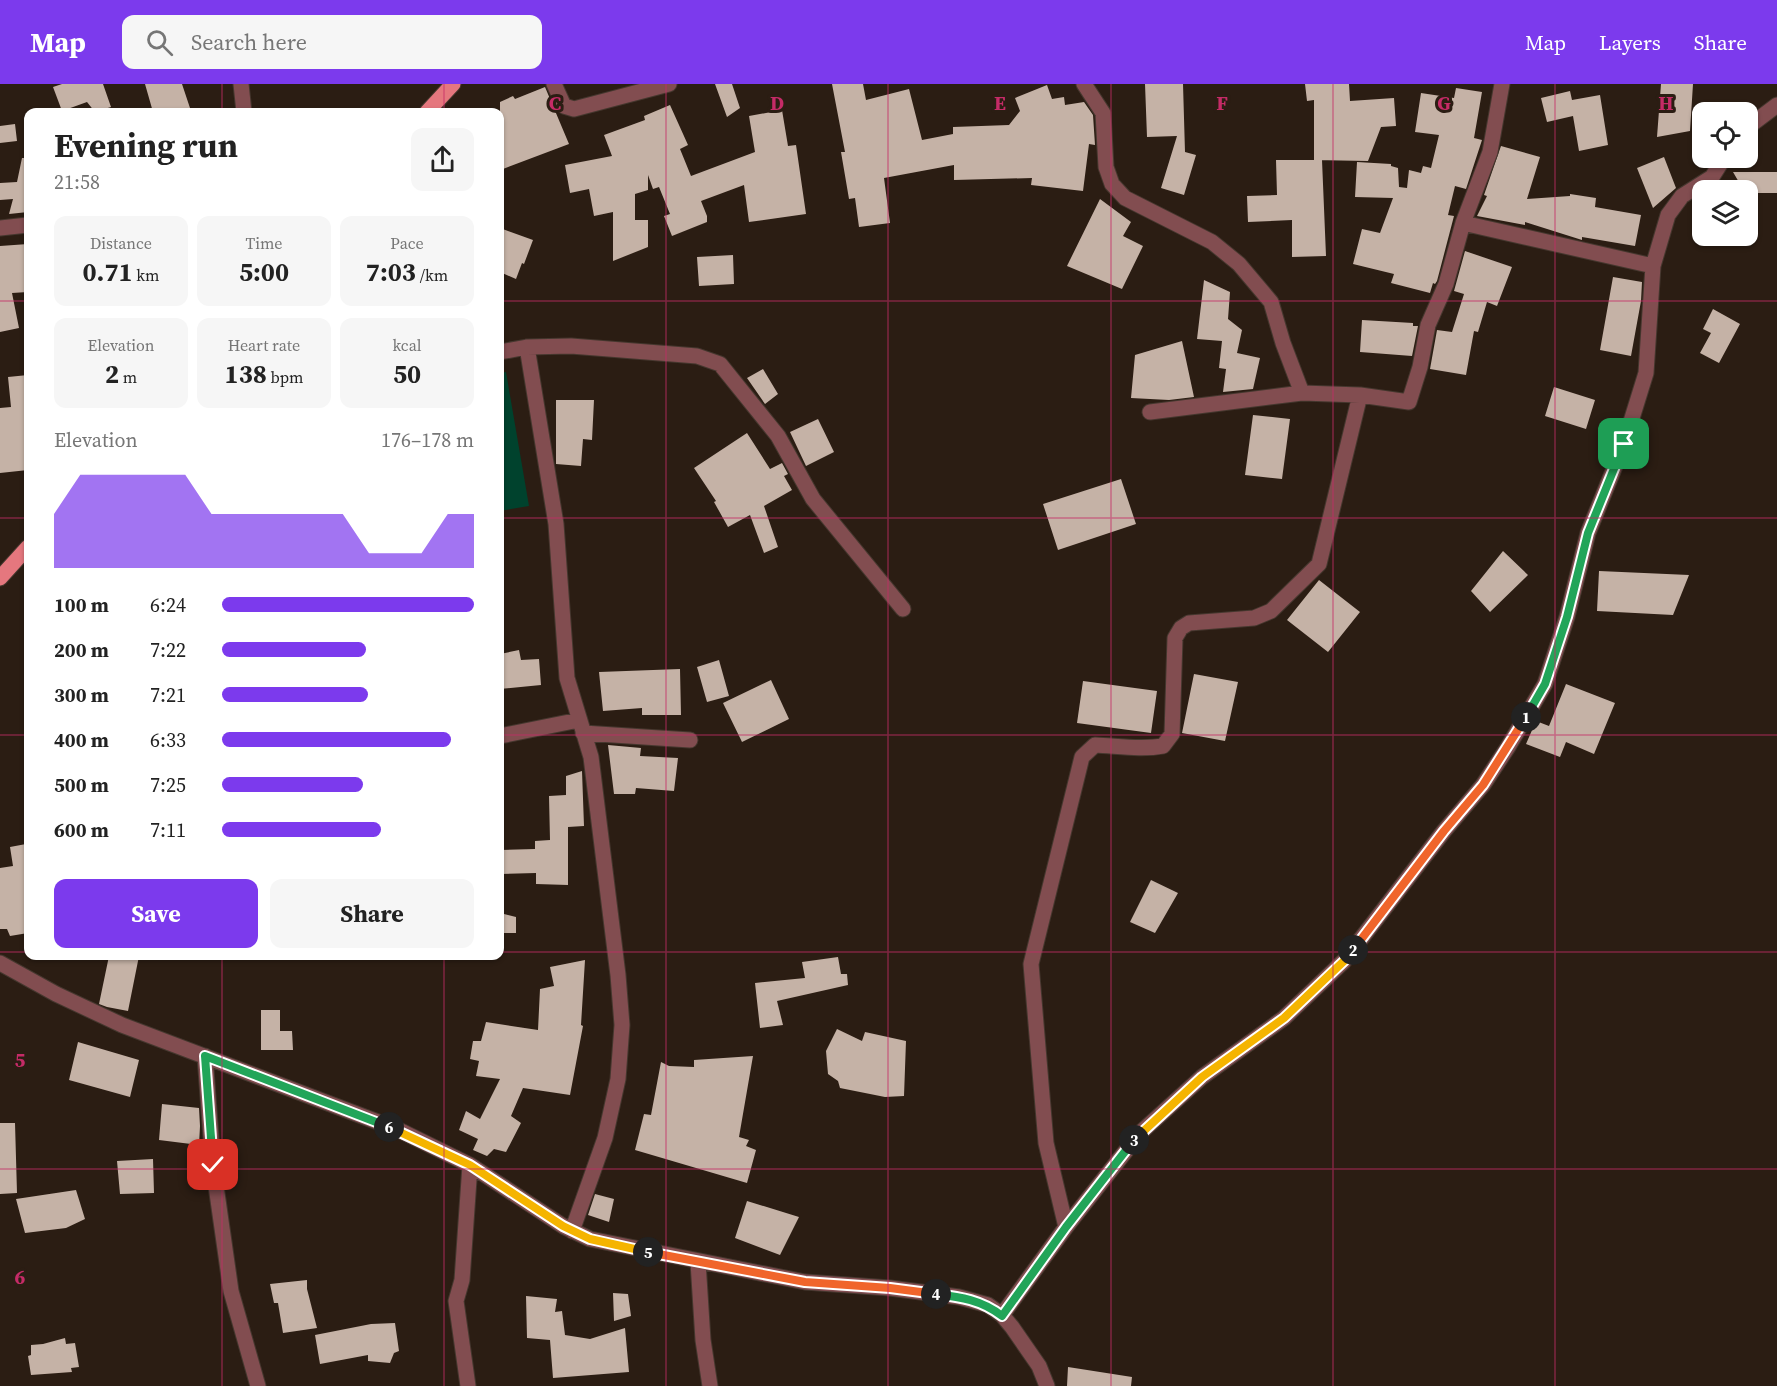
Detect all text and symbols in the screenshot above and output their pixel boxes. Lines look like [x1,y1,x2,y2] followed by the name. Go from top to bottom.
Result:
[122,15,542,69] search box
[30,23,86,61] text: Map
[143,26,176,59] icon: search
[191,27,307,57] text: Search here
[1525,28,1566,57] text: Map
[1599,28,1661,57] text: Layers
[1694,28,1747,57] text: Share
[549,89,561,117] text: C
[770,89,784,117] text: D
[994,89,1006,117] text: E
[1216,89,1228,117] text: F
[1437,89,1451,117] text: G
[1658,89,1674,117] text: H
[1692,102,1758,246] map controls
[1692,102,1758,168] button: locate
[54,123,238,168] text: Evening run
[411,128,474,191] button: share
[54,168,100,196] text: 21:58
[1692,180,1758,246] button: layers
[90,232,152,254] text: Distance
[245,232,283,254] text: Time
[390,232,424,254] text: Pace
[83,254,133,290] text: 0.71
[239,254,289,290] text: 5:00
[366,254,416,290] text: 7:03
[133,264,159,286] text: km
[416,264,448,286] text: /km
[88,334,154,356] text: Elevation
[228,334,300,356] text: Heart rate
[392,334,422,356] text: kcal
[105,356,119,392] text: 2
[225,356,267,392] text: 138
[393,356,421,392] text: 50
[119,366,137,388] text: m
[267,366,303,388] text: bpm
[1598,418,1649,469] pin
[54,426,138,454] text: Elevation
[381,426,474,454] text: 176–178 m
[1607,427,1640,460] icon: arrive
[54,591,109,619] text: 100 m
[150,591,186,619] text: 6:24
[54,636,109,664] text: 200 m
[150,636,186,664] text: 7:22
[54,681,109,709] text: 300 m
[150,681,186,709] text: 7:21
[1511,702,1541,732] pin: 1
[1522,706,1530,728] text: 1
[54,726,109,754] text: 400 m
[150,726,186,754] text: 6:33
[54,771,109,799] text: 500 m
[150,771,186,799] text: 7:25
[54,816,109,844] text: 600 m
[150,816,186,844] text: 7:11
[54,879,258,948] button: Save
[270,879,474,948] button: Share
[1338,935,1368,965] pin: 2
[1349,939,1357,961] text: 2
[15,1046,26,1074] text: 5
[374,1112,404,1142] pin: 6
[385,1116,393,1138] text: 6
[1119,1125,1149,1155] pin: 3
[1130,1129,1138,1151] text: 3
[187,1139,238,1190] pin
[196,1148,229,1181] icon: check
[633,1237,663,1267] pin: 5
[644,1241,652,1263] text: 5
[15,1263,26,1291] text: 6
[921,1279,951,1309] pin: 4
[932,1283,940,1305] text: 4

